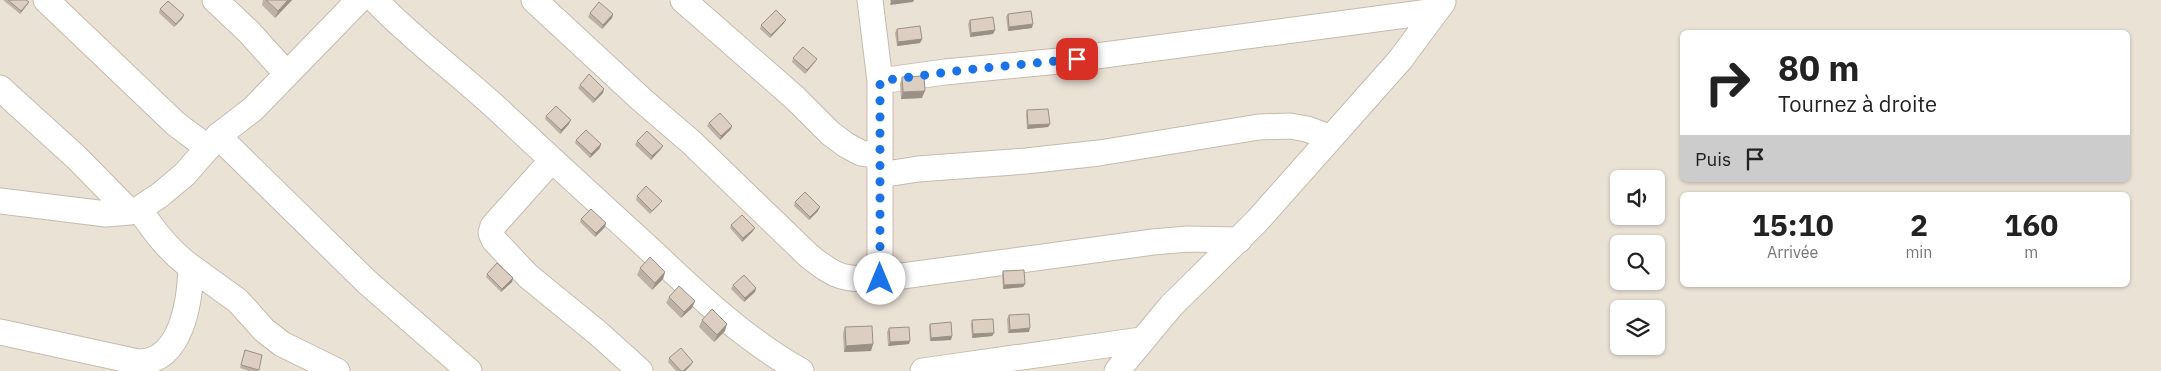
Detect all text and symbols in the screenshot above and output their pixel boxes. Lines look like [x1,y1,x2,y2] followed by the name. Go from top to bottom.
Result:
[1056,38,1098,80] pin
[1063,45,1091,73] icon: arrive
[1778,45,1860,91] text: 80 m
[1695,50,1760,115] icon: right
[1778,89,1937,118] text: Tournez à droite
[1741,145,1769,173] icon: arrive
[1695,147,1731,171] text: Puis
[1610,170,1665,355] map controls
[1610,170,1665,225] button: sound
[1752,205,1834,244] text: 15:10
[1910,205,1928,244] text: 2
[2004,205,2058,244] text: 160
[1610,235,1665,290] button: search
[1767,242,1818,262] text: Arrivée
[1905,242,1932,262] text: min
[2024,242,2038,262] text: m
[853,252,905,304] position arrow
[1610,300,1665,355] button: layers

